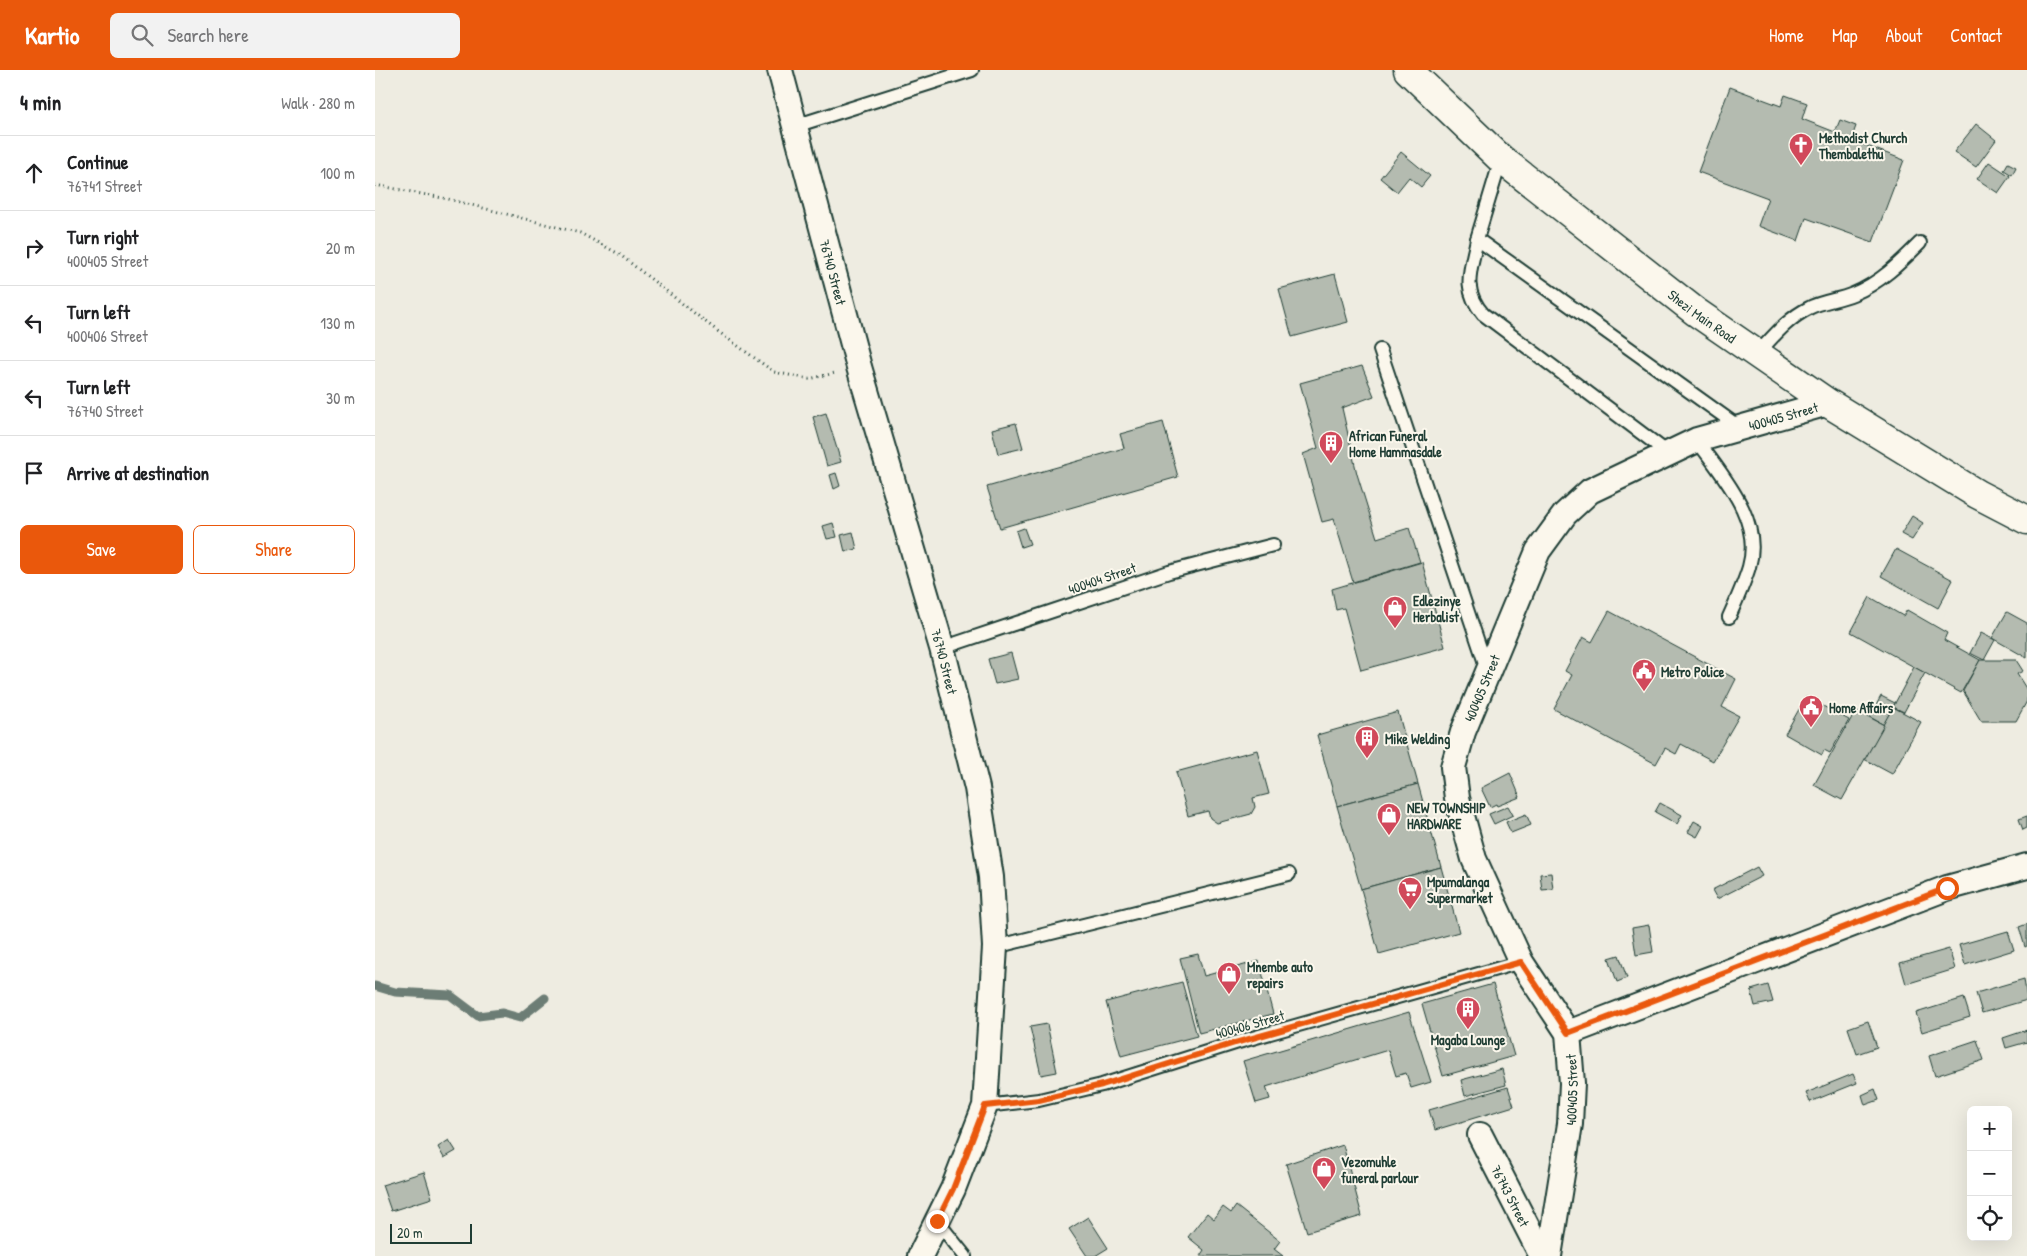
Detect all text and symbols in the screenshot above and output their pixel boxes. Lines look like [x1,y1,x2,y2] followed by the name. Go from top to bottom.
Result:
[110,13,460,58] search box
[25,19,80,51] text: Kartio
[128,21,156,49] icon: search
[168,22,249,48] text: Search here
[1769,23,1804,48] text: Home
[1832,23,1857,48] text: Map
[1885,23,1922,48] text: About
[1950,23,2002,48] text: Contact
[20,88,61,117] text: 4 min
[281,92,355,114] text: Walk · 280 m
[1818,128,1907,163] place label: Methodist Church Thembalethu
[1788,132,1814,166] church icon: Methodist Church Thembalethu
[67,149,128,175] text: Continue
[20,159,48,187] icon: ahead
[320,162,355,184] text: 100 m
[67,175,142,197] text: 76741 Street
[67,224,138,250] text: Turn right
[20,234,48,262] icon: right
[326,237,355,259] text: 20 m
[816,237,852,307] street label: 76740 Street
[67,250,148,272] text: 400405 Street
[1665,284,1741,347] street label: Shezi Main Road
[67,299,130,325] text: Turn left
[20,309,48,337] icon: left
[320,312,355,334] text: 130 m
[67,325,148,347] text: 400406 Street
[67,374,130,400] text: Turn left
[20,384,48,412] icon: left
[326,387,355,409] text: 30 m
[1746,397,1820,434] street label: 400405 Street
[67,400,143,422] text: 76740 Street
[1349,426,1442,461] place label: African Funeral Home Hammasdale
[1318,430,1344,464] building icon: African Funeral Home Hammasdale
[20,459,48,487] icon: arrive
[67,460,209,486] text: Arrive at destination
[20,525,183,574] button: Save
[193,525,355,574] button: Share
[1066,558,1139,598] street label: 400404 Street
[1413,591,1461,626] place label: Edlezinye Herbalist
[1382,595,1408,629] shop icon: Edlezinye Herbalist
[927,626,963,696] street label: 76740 Street
[1459,651,1504,724] street label: 400405 Street
[1631,658,1657,692] public building icon: Metro Police
[1661,662,1725,681] place label: Metro Police
[1798,694,1824,728] public building icon: Home Affairs
[1829,698,1894,717] place label: Home Affairs
[1354,725,1380,759] building icon: Mike Welding
[1385,729,1450,750] place label: Mike Welding
[1407,798,1486,833] place label: NEW TOWNSHIP HARDWARE
[1376,802,1402,836] shop icon: NEW TOWNSHIP HARDWARE
[1427,872,1494,909] place label: Mpumalanga Supermarket
[1397,876,1423,910] supermarket icon: Mpumalanga Supermarket
[1936,877,1959,900] route start
[1247,957,1313,994] place label: Mnembe auto repairs
[1216,961,1242,995] shop icon: Mnembe auto repairs
[1455,996,1481,1030] building icon: Magaba Lounge
[1213,1005,1287,1043] street label: 400406 Street
[1431,1030,1506,1051] place label: Magaba Lounge
[1560,1053,1582,1126] street label: 400405 Street
[1967,1106,2012,1241] map controls
[1967,1106,2012,1151] button: +
[1967,1151,2012,1196] button: −
[1341,1152,1419,1189] place label: Vezomuhle funeral parlour
[1311,1156,1337,1190] shop icon: Vezomuhle funeral parlour
[1487,1161,1535,1230] street label: 76743 Street
[1967,1196,2012,1241] button: locate
[926,1210,949,1233] route end
[390,1221,473,1244] scale bar
[397,1223,423,1242] text: 20 m

